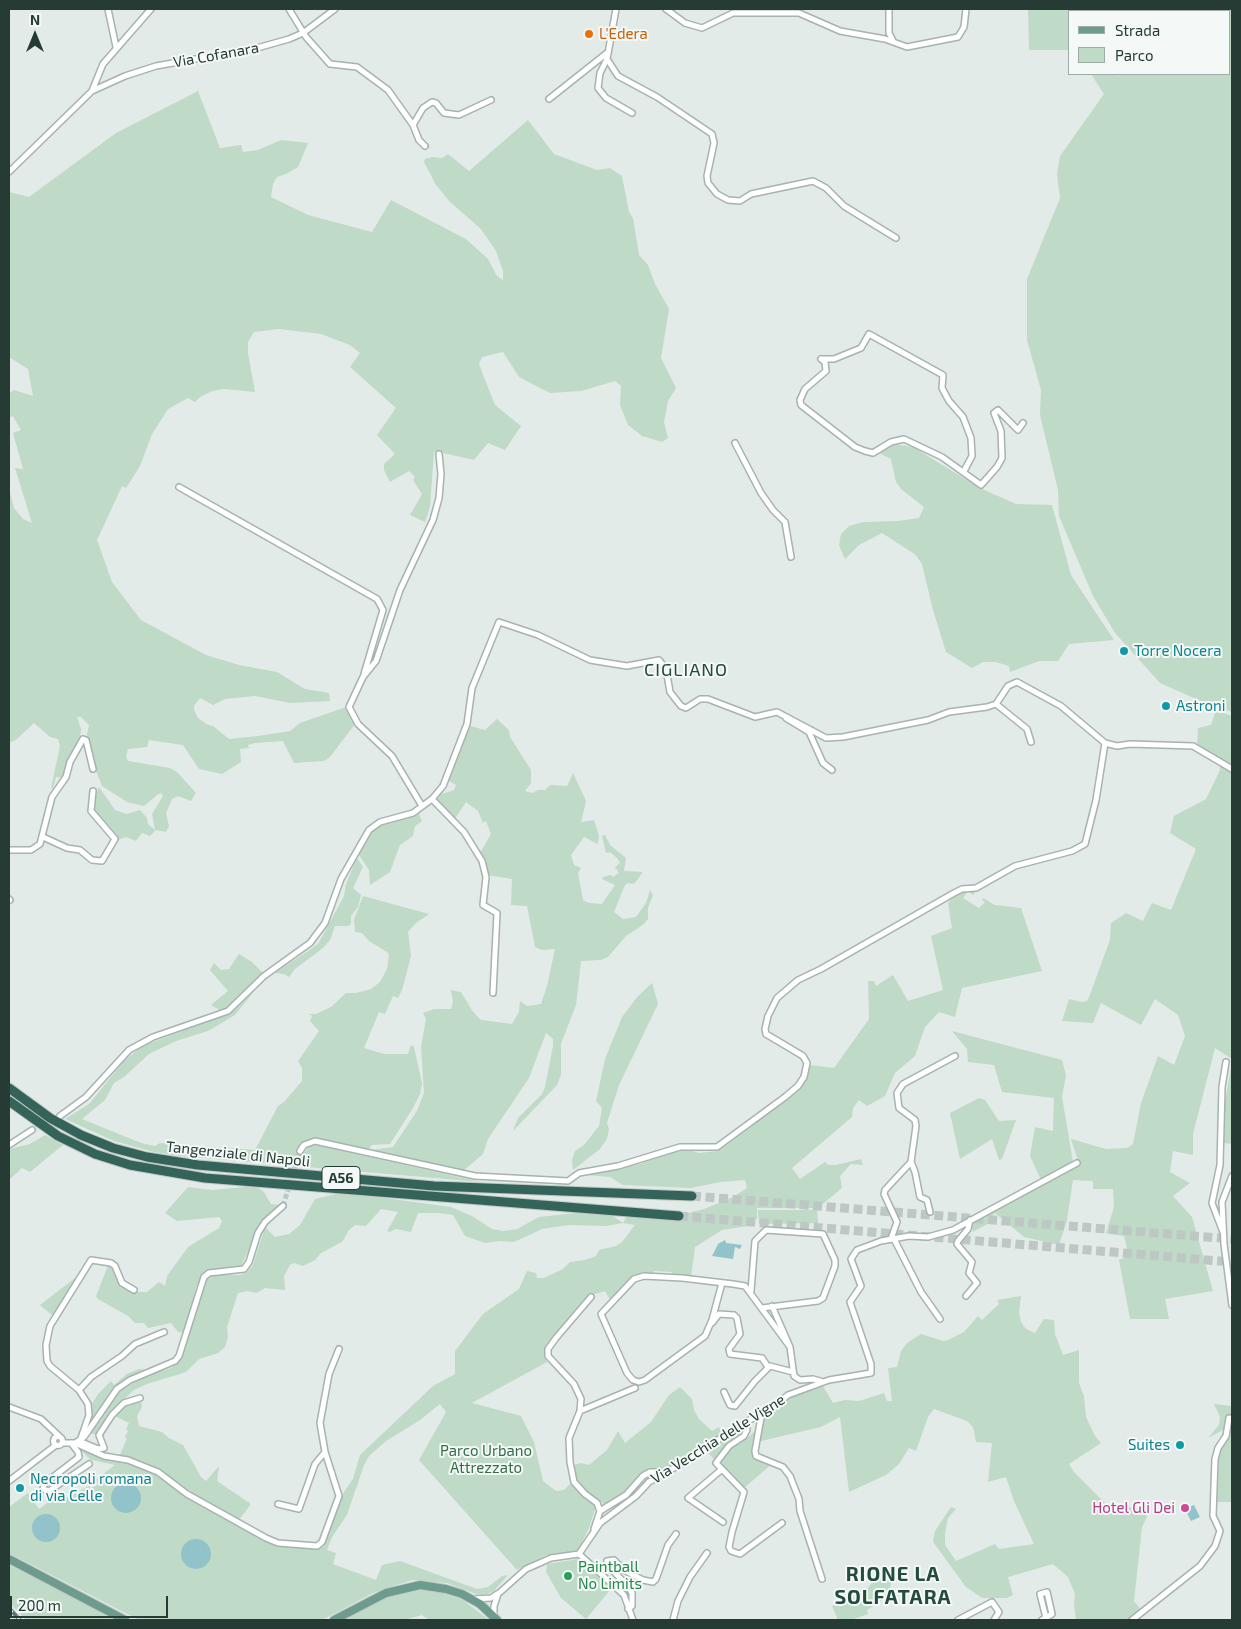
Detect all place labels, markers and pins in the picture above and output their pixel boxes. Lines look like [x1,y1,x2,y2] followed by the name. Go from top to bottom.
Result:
[599,25,648,43] place label: L'Edera
[583,28,595,40] marker: L'Edera
[1134,642,1221,660] place label: Torre Nocera
[1118,645,1130,657] marker: Torre Nocera
[1176,697,1225,715] place label: Astroni
[1160,700,1172,712] marker: Astroni
[1128,1436,1170,1454] place label: Suites
[1174,1439,1186,1451] marker: Suites
[30,1470,152,1505] place label: Necropoli romana di via Celle
[14,1482,26,1494] marker: Necropoli romana di via Celle
[1092,1499,1175,1517] place label: Hotel Gli Dei
[1179,1502,1191,1514] marker: Hotel Gli Dei
[578,1558,642,1593] place label: Paintball No Limits
[562,1570,574,1582] marker: Paintball No Limits

